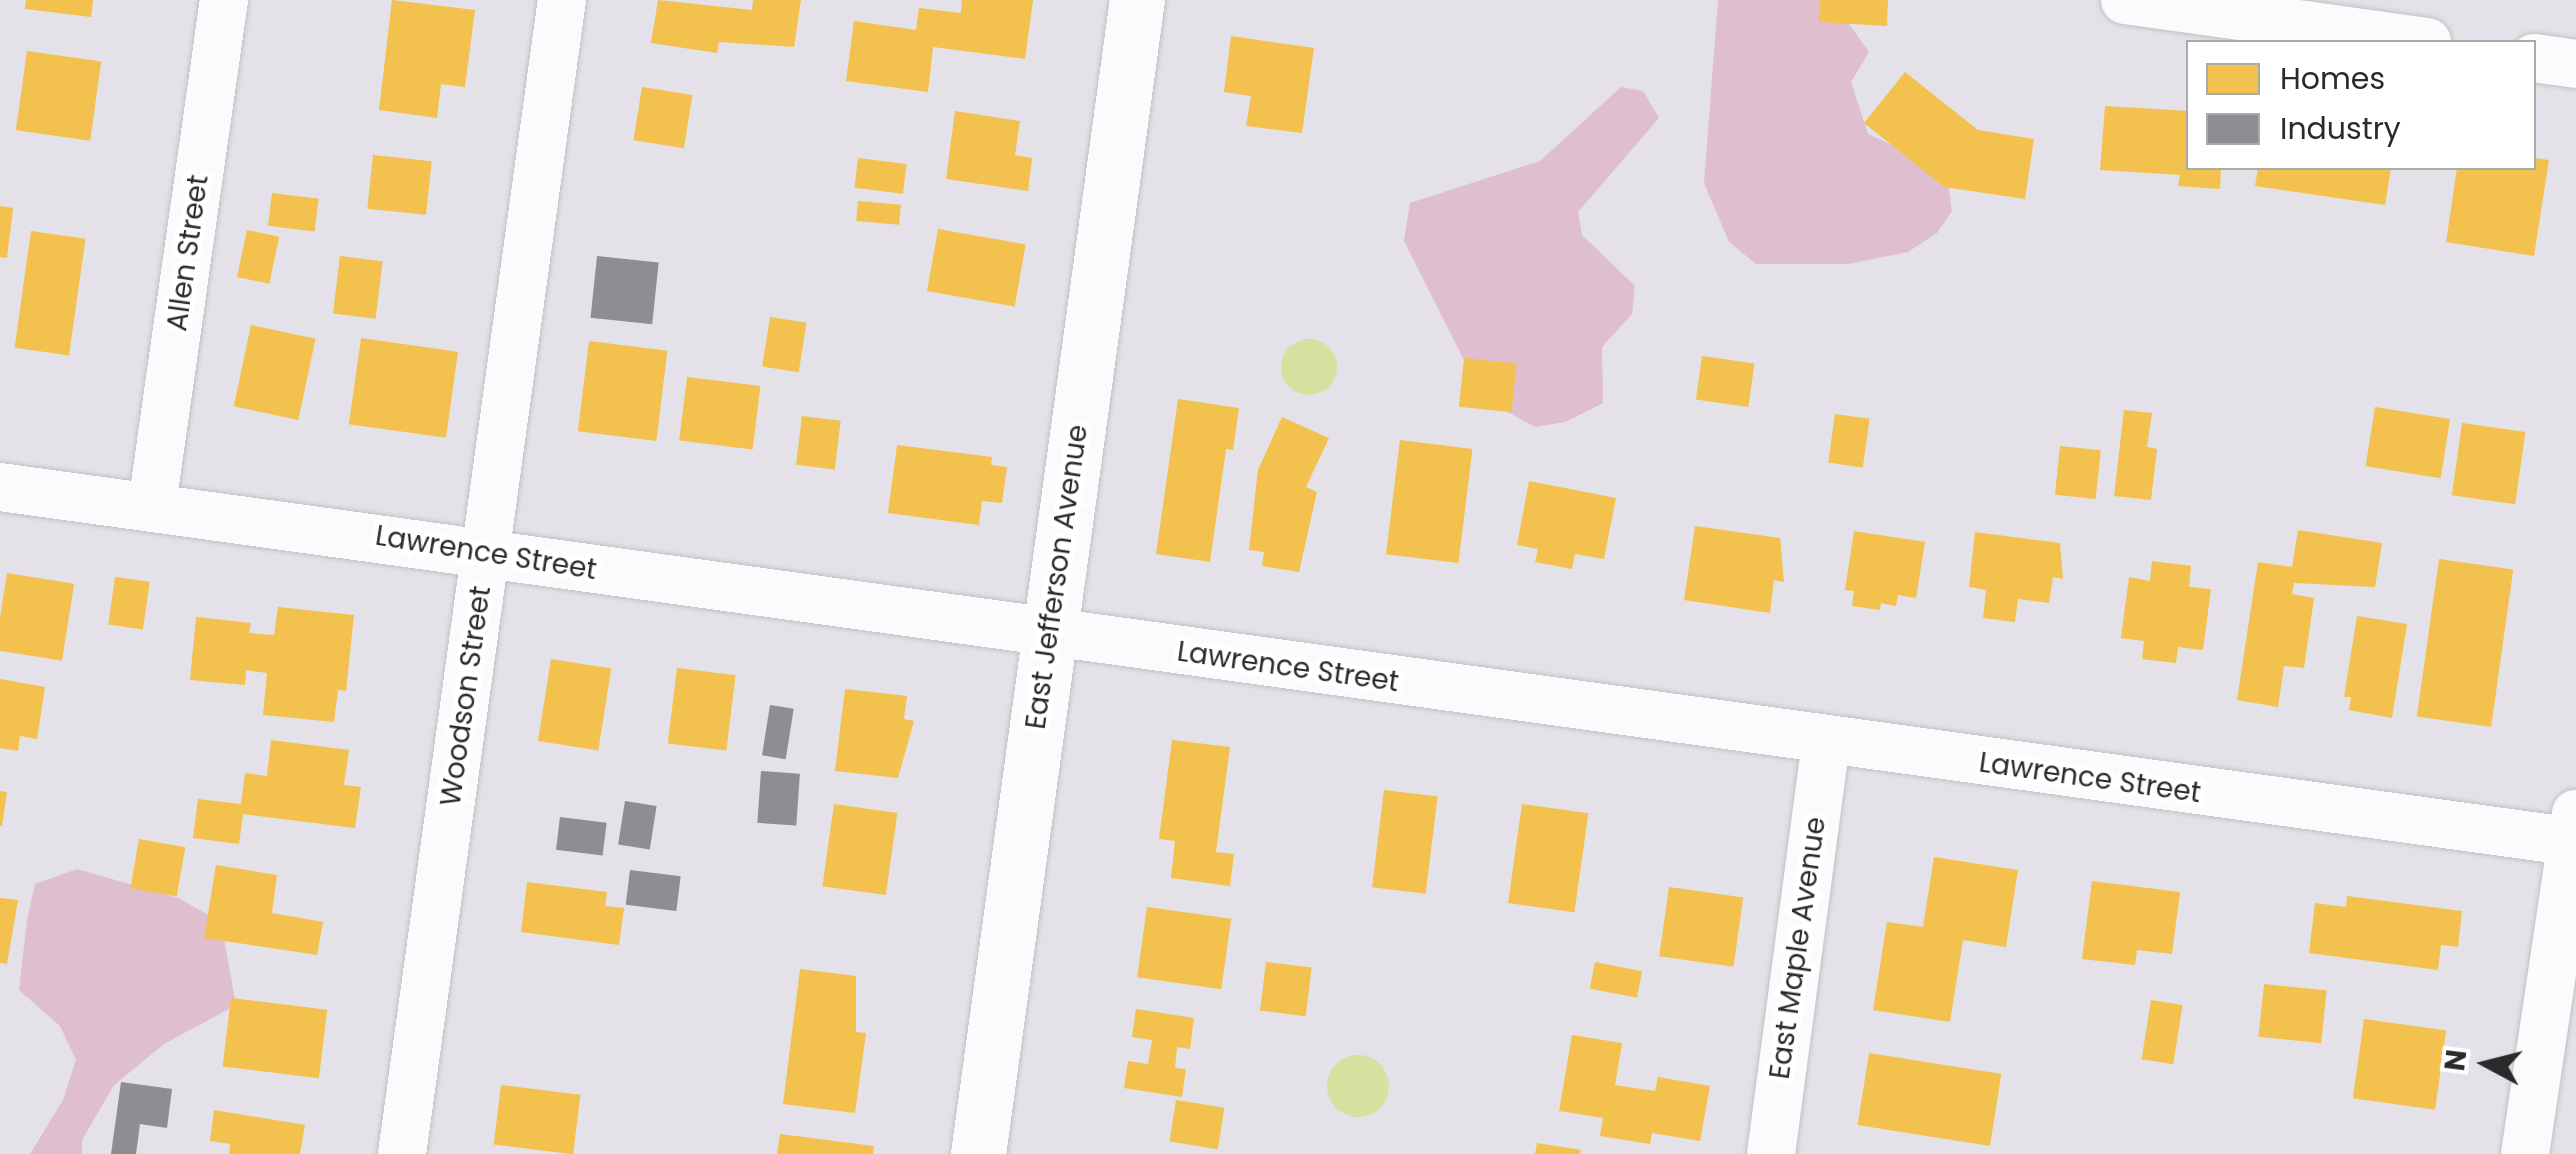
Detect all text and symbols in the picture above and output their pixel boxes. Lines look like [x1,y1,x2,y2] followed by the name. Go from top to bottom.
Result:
[2186,40,2536,170] legend
[2280,57,2385,100] text: Homes
[2280,107,2401,150] text: Industry
[160,173,216,333] street label: Allen Street
[1019,423,1095,731] street label: East Jefferson Avenue
[373,519,599,587] street label: Lawrence Street
[434,584,498,808] street label: Woodson Street
[1175,635,1401,699] street label: Lawrence Street
[1977,746,2203,810] street label: Lawrence Street
[1763,815,1833,1081] street label: East Maple Avenue
[2436,1014,2536,1114] north arrow
[2435,1047,2476,1073] text: N

